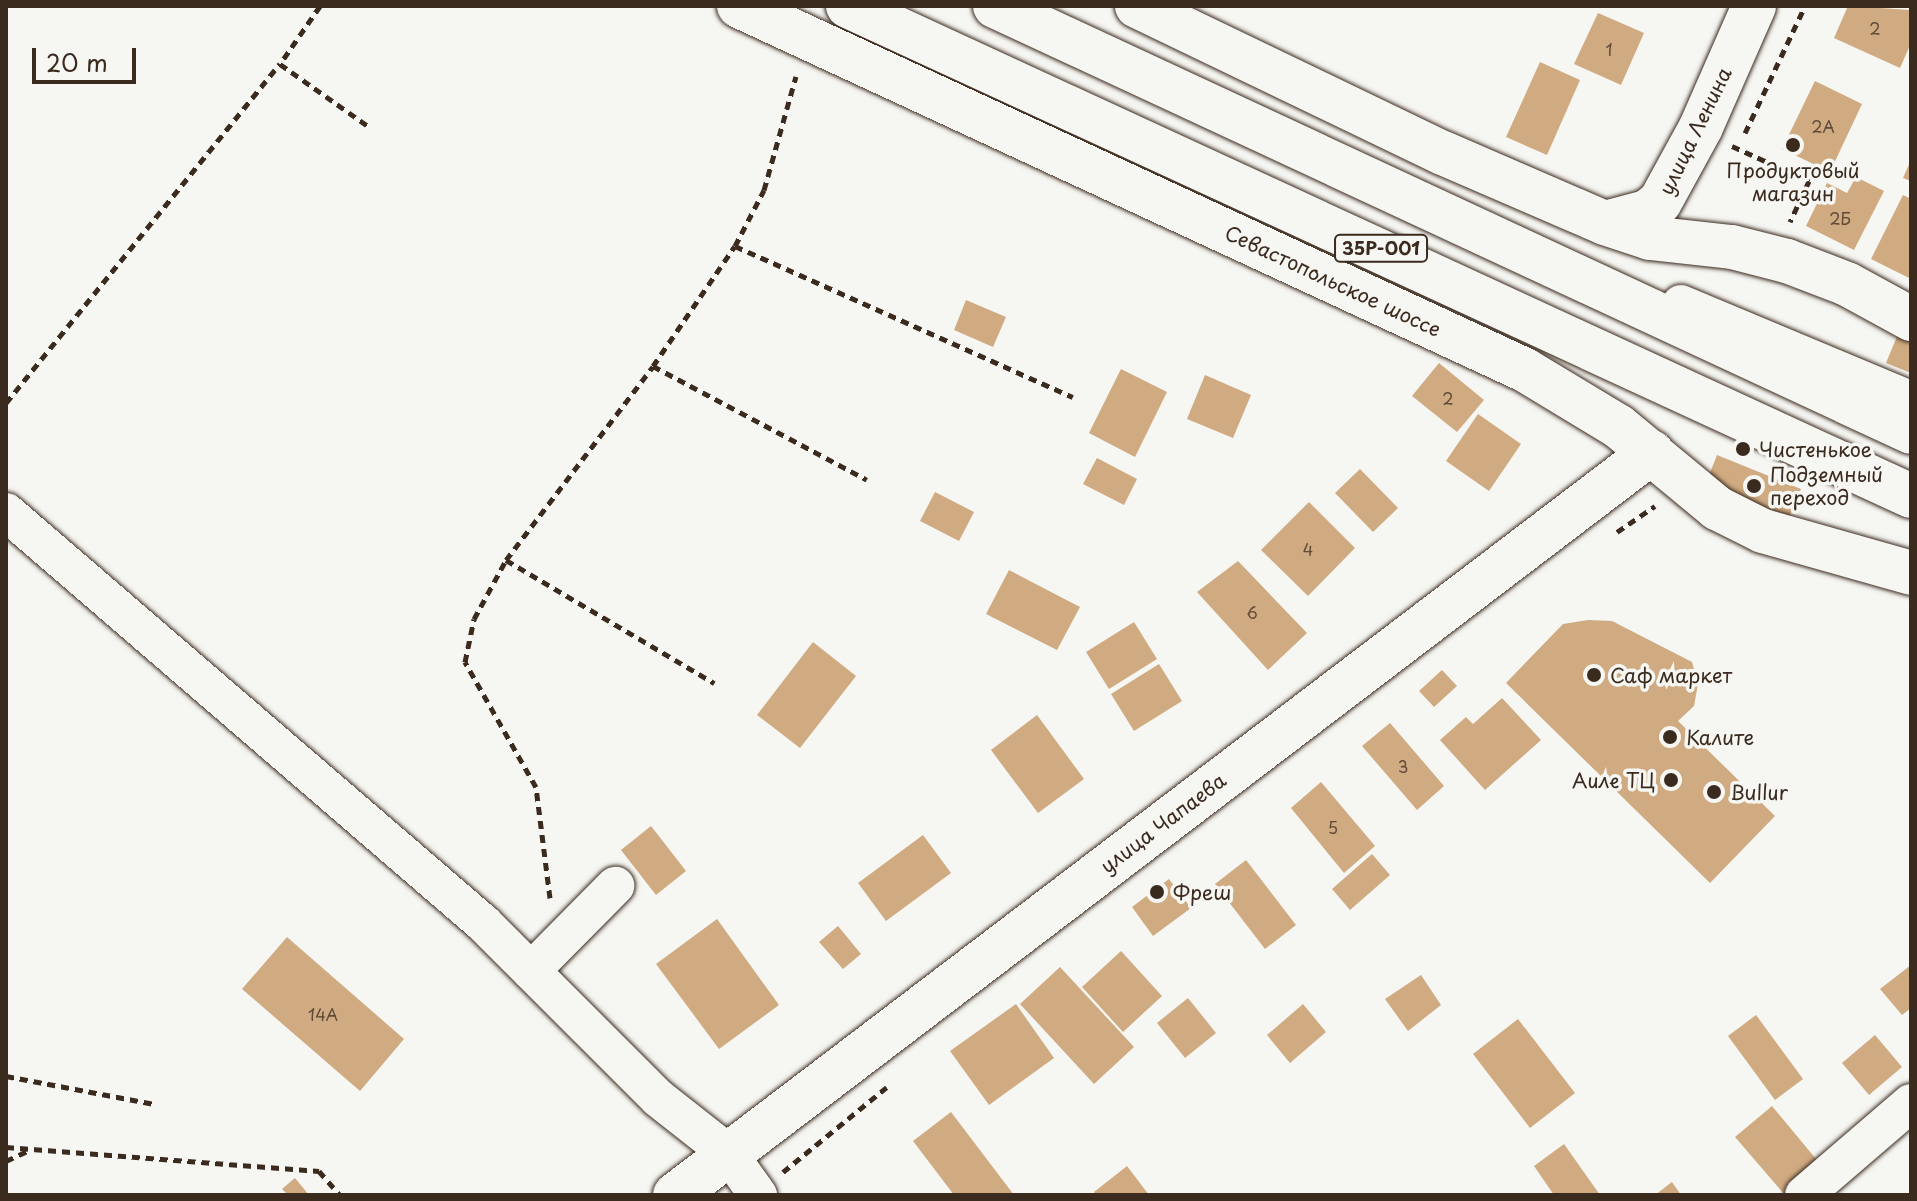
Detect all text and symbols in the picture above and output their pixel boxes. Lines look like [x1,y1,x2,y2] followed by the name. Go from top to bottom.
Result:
[1869,18,1881,38] house number: 2
[36,32,140,82] scale bar
[1605,39,1613,59] house number: 1
[46,44,108,80] text: 20 m
[1654,63,1736,199] street label: улица Ленина
[1811,116,1835,136] house number: 2А
[1784,136,1802,154] marker: Продуктовый магазин
[1727,158,1859,205] place label: Продуктовый магазин
[1829,208,1851,228] house number: 2Б
[1221,220,1445,342] street label: Севастопольское шоссе
[1333,234,1429,262] road number: 35Р-001
[1442,388,1454,408] house number: 2
[1759,437,1872,461] place label: Чистенькое
[1734,440,1752,458] marker: Чистенькое
[1770,462,1883,509] place label: Подземный переход
[1745,477,1763,495] marker: Подземный переход
[1303,539,1313,559] house number: 4
[1246,602,1258,622] house number: 6
[1610,663,1733,687] place label: Саф маркет
[1585,666,1603,684] marker: Саф маркет
[1686,725,1754,749] place label: Калите
[1661,728,1679,746] marker: Калите
[1398,756,1408,776] house number: 3
[1095,768,1231,878] street label: улица Чапаева
[1570,768,1655,792] place label: Аиле ТЦ
[1662,771,1680,789] marker: Аиле ТЦ
[1730,780,1788,804] place label: Bullur
[1705,783,1723,801] marker: Bullur
[1328,817,1338,837] house number: 5
[1173,880,1231,904] place label: Фреш
[1148,883,1166,901] marker: Фреш
[308,1004,338,1024] house number: 14А

